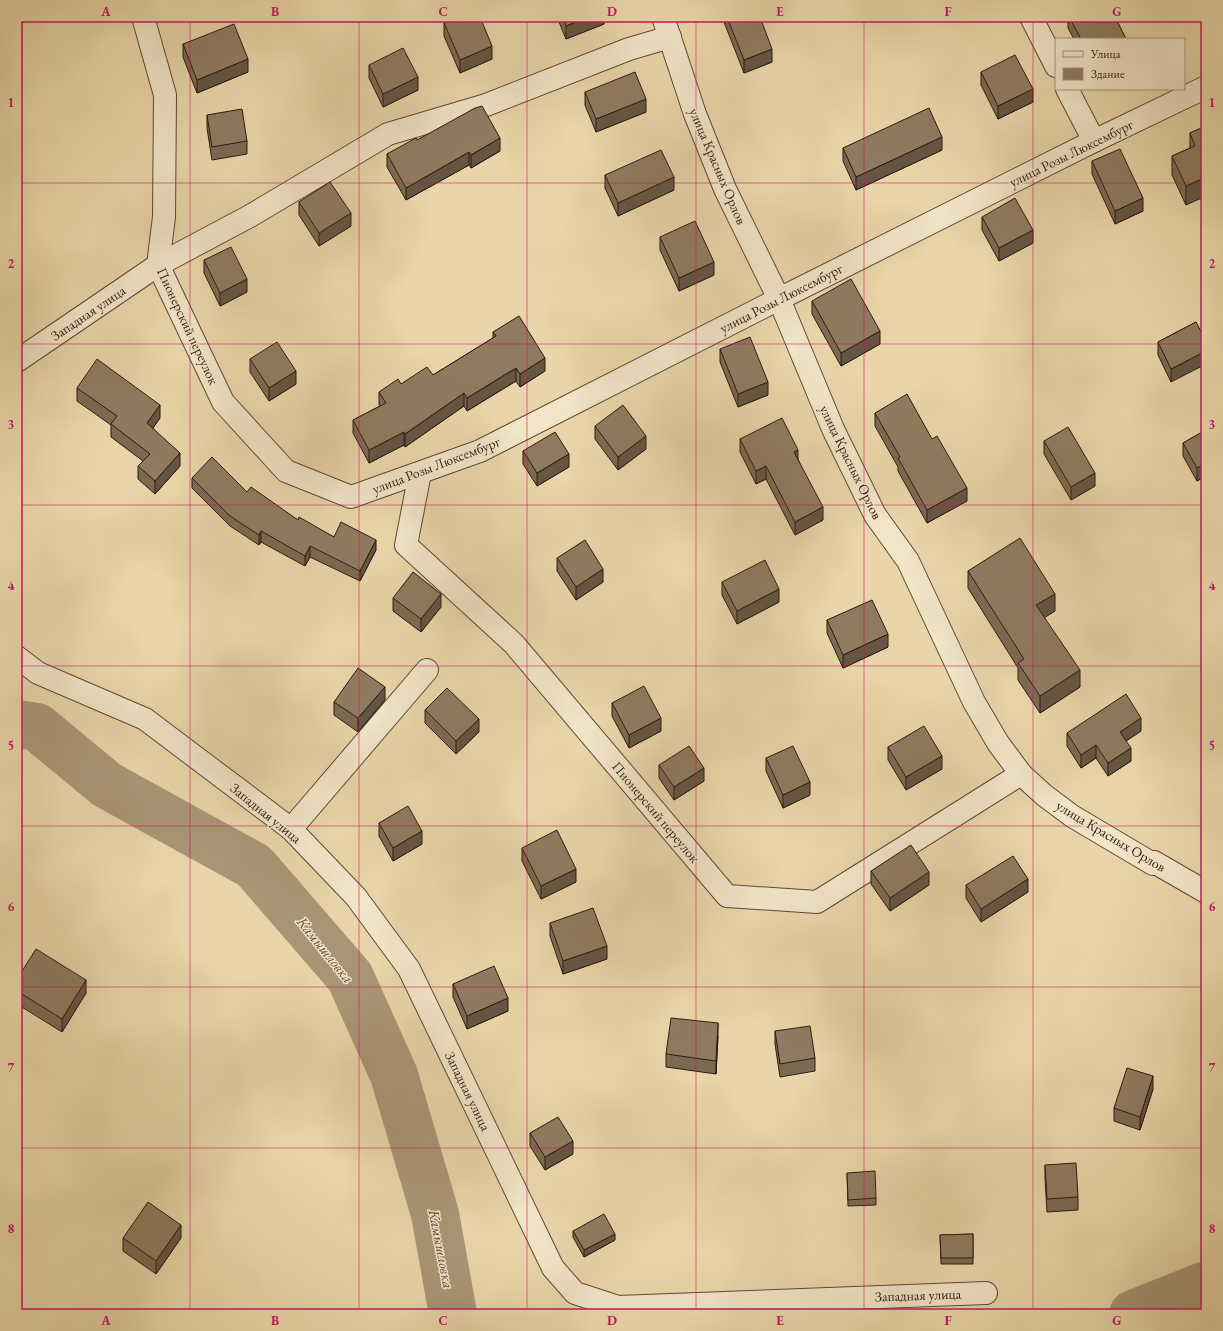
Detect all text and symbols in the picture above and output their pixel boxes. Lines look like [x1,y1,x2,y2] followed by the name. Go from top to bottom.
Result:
[100,3,111,20] text: A
[271,3,279,20] text: B
[438,3,448,20] text: C
[607,3,617,20] text: D
[776,3,784,20] text: E
[944,3,952,20] text: F
[1112,3,1122,20] text: G
[1055,38,1185,90] legend
[1090,46,1121,62] text: Улица
[1091,66,1125,82] text: Здание
[8,94,15,111] text: 1
[1209,94,1216,111] text: 1
[685,105,751,227] street label: улица Красных Орлов
[1006,115,1136,191] street label: улица Розы Люксембург
[8,255,15,272] text: 2
[1209,255,1216,272] text: 2
[716,259,846,337] street label: улица Розы Люксембург
[153,265,223,388] street label: Пионерский переулок
[47,281,129,345] street label: Западная улица
[816,402,886,522] street label: улица Красных Орлов
[8,416,15,433] text: 3
[1209,416,1216,433] text: 3
[369,432,503,498] street label: улица Розы Люксембург
[8,577,15,594] text: 4
[1209,577,1216,594] text: 4
[8,737,14,754] text: 5
[1209,737,1215,754] text: 5
[608,758,704,867] street label: Пионерский переулок
[227,779,306,847] street label: Западная улица
[1053,796,1169,876] street label: улица Красных Орлов
[8,898,15,915] text: 6
[1209,898,1216,915] text: 6
[292,912,358,987] water label: Камышловка
[441,1048,495,1134] street label: Западная улица
[8,1059,15,1076] text: 7
[1209,1059,1216,1076] text: 7
[424,1207,458,1290] water label: Камышловка
[8,1220,15,1237] text: 8
[1209,1220,1216,1237] text: 8
[875,1284,962,1306] street label: Западная улица
[100,1312,111,1329] text: A
[271,1312,279,1329] text: B
[438,1312,448,1329] text: C
[607,1312,617,1329] text: D
[776,1312,784,1329] text: E
[944,1312,952,1329] text: F
[1112,1312,1122,1329] text: G

